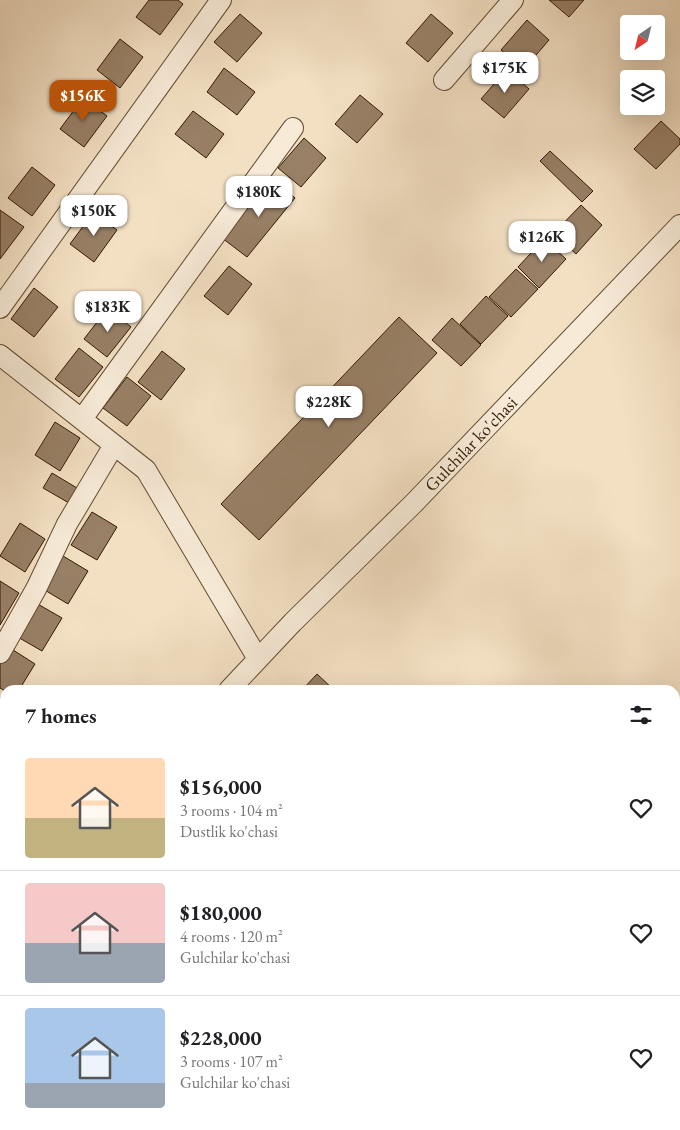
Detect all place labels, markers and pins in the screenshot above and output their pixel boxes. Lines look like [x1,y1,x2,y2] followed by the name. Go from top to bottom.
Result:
[470,52,540,94] pin: $175K
[48,80,118,122] pin: $156K
[224,176,294,218] pin: $180K
[59,194,129,237] pin: $150K
[507,220,577,263] pin: $126K
[73,290,143,333] pin: $183K
[294,386,364,428] pin: $228K

